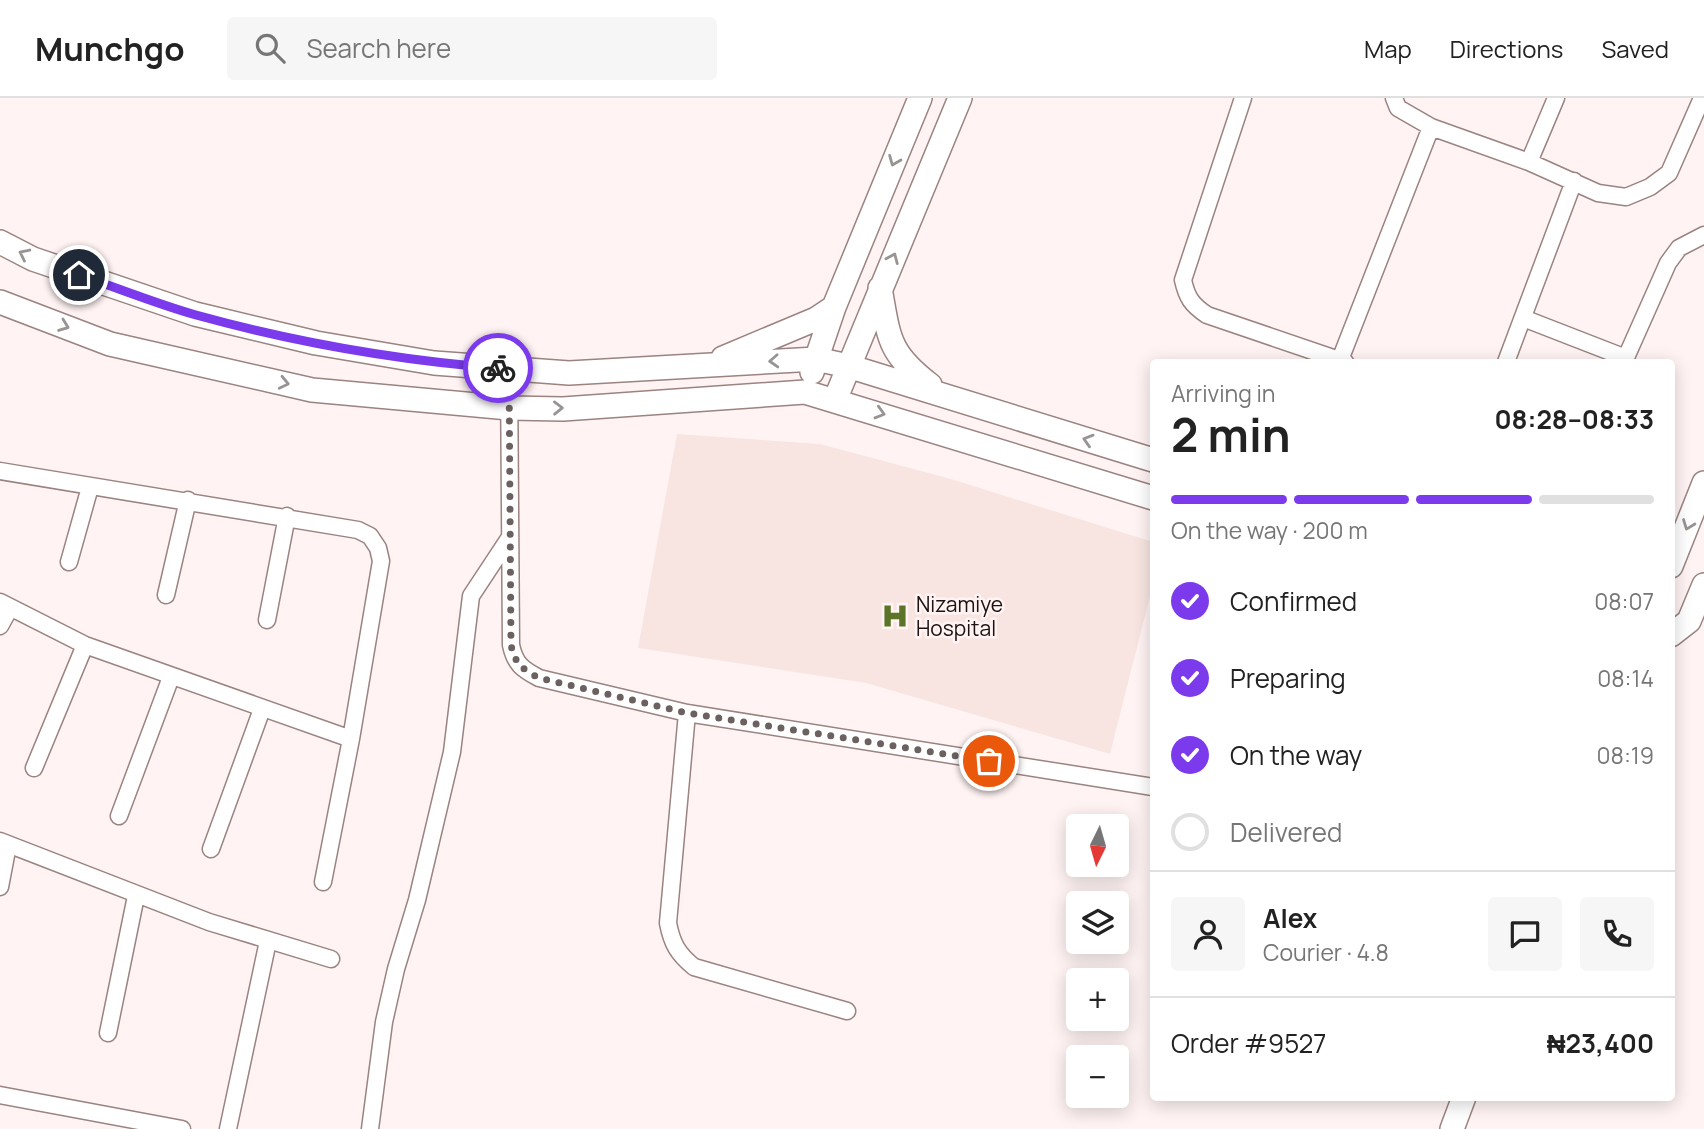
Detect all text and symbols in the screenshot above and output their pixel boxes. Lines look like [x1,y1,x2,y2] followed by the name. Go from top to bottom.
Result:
[227,17,717,80] search box
[35,26,185,71] text: Munchgo
[251,29,289,67] icon: search
[307,30,451,66] text: Search here
[1364,32,1412,65] text: Map
[1450,32,1563,65] text: Directions
[1601,32,1669,65] text: Saved
[889,155,903,167] one-way arrow
[49,245,109,305] pin
[19,249,31,263] one-way arrow
[885,252,899,265] one-way arrow
[60,256,98,294] icon: home
[57,318,69,332] one-way arrow
[463,333,533,403] courier
[479,349,517,387] icon: bike
[769,354,780,369] one-way arrow
[277,375,289,390] one-way arrow
[1171,377,1276,409] text: Arriving in
[553,401,564,416] one-way arrow
[1494,401,1654,437] text: 08:28–08:33
[1171,403,1291,466] text: 2 min
[874,405,886,420] one-way arrow
[1082,434,1095,448] one-way arrow
[1171,514,1368,546] text: On the way · 200 m
[1682,518,1696,530] one-way arrow
[1171,582,1209,620] icon: check
[1230,583,1357,619] text: Confirmed
[1594,585,1654,617] text: 08:07
[916,590,1003,642] place label: Nizamiye Hospital
[880,601,910,631] hospital icon: Nizamiye Hospital
[1171,659,1209,697] icon: check
[1230,660,1346,696] text: Preparing
[1597,662,1654,694] text: 08:14
[959,731,1019,791] pin
[1171,736,1209,774] icon: check
[1230,737,1362,773] text: On the way
[1597,739,1654,771] text: 08:19
[970,742,1008,780] icon: bag
[1066,814,1129,877] north arrow
[1066,814,1129,1108] map controls
[1230,814,1342,850] text: Delivered
[1066,891,1129,954] button: layers
[1171,897,1245,971] button: person
[1488,897,1562,971] button: chat
[1580,897,1654,971] button: phone
[1263,900,1317,936] text: Alex
[1263,936,1389,968] text: Courier · 4.8
[1066,968,1129,1031] button: +
[1171,1025,1326,1061] text: Order #9527
[1547,1025,1654,1061] text: ₦23,400
[1066,1045,1129,1108] button: −

